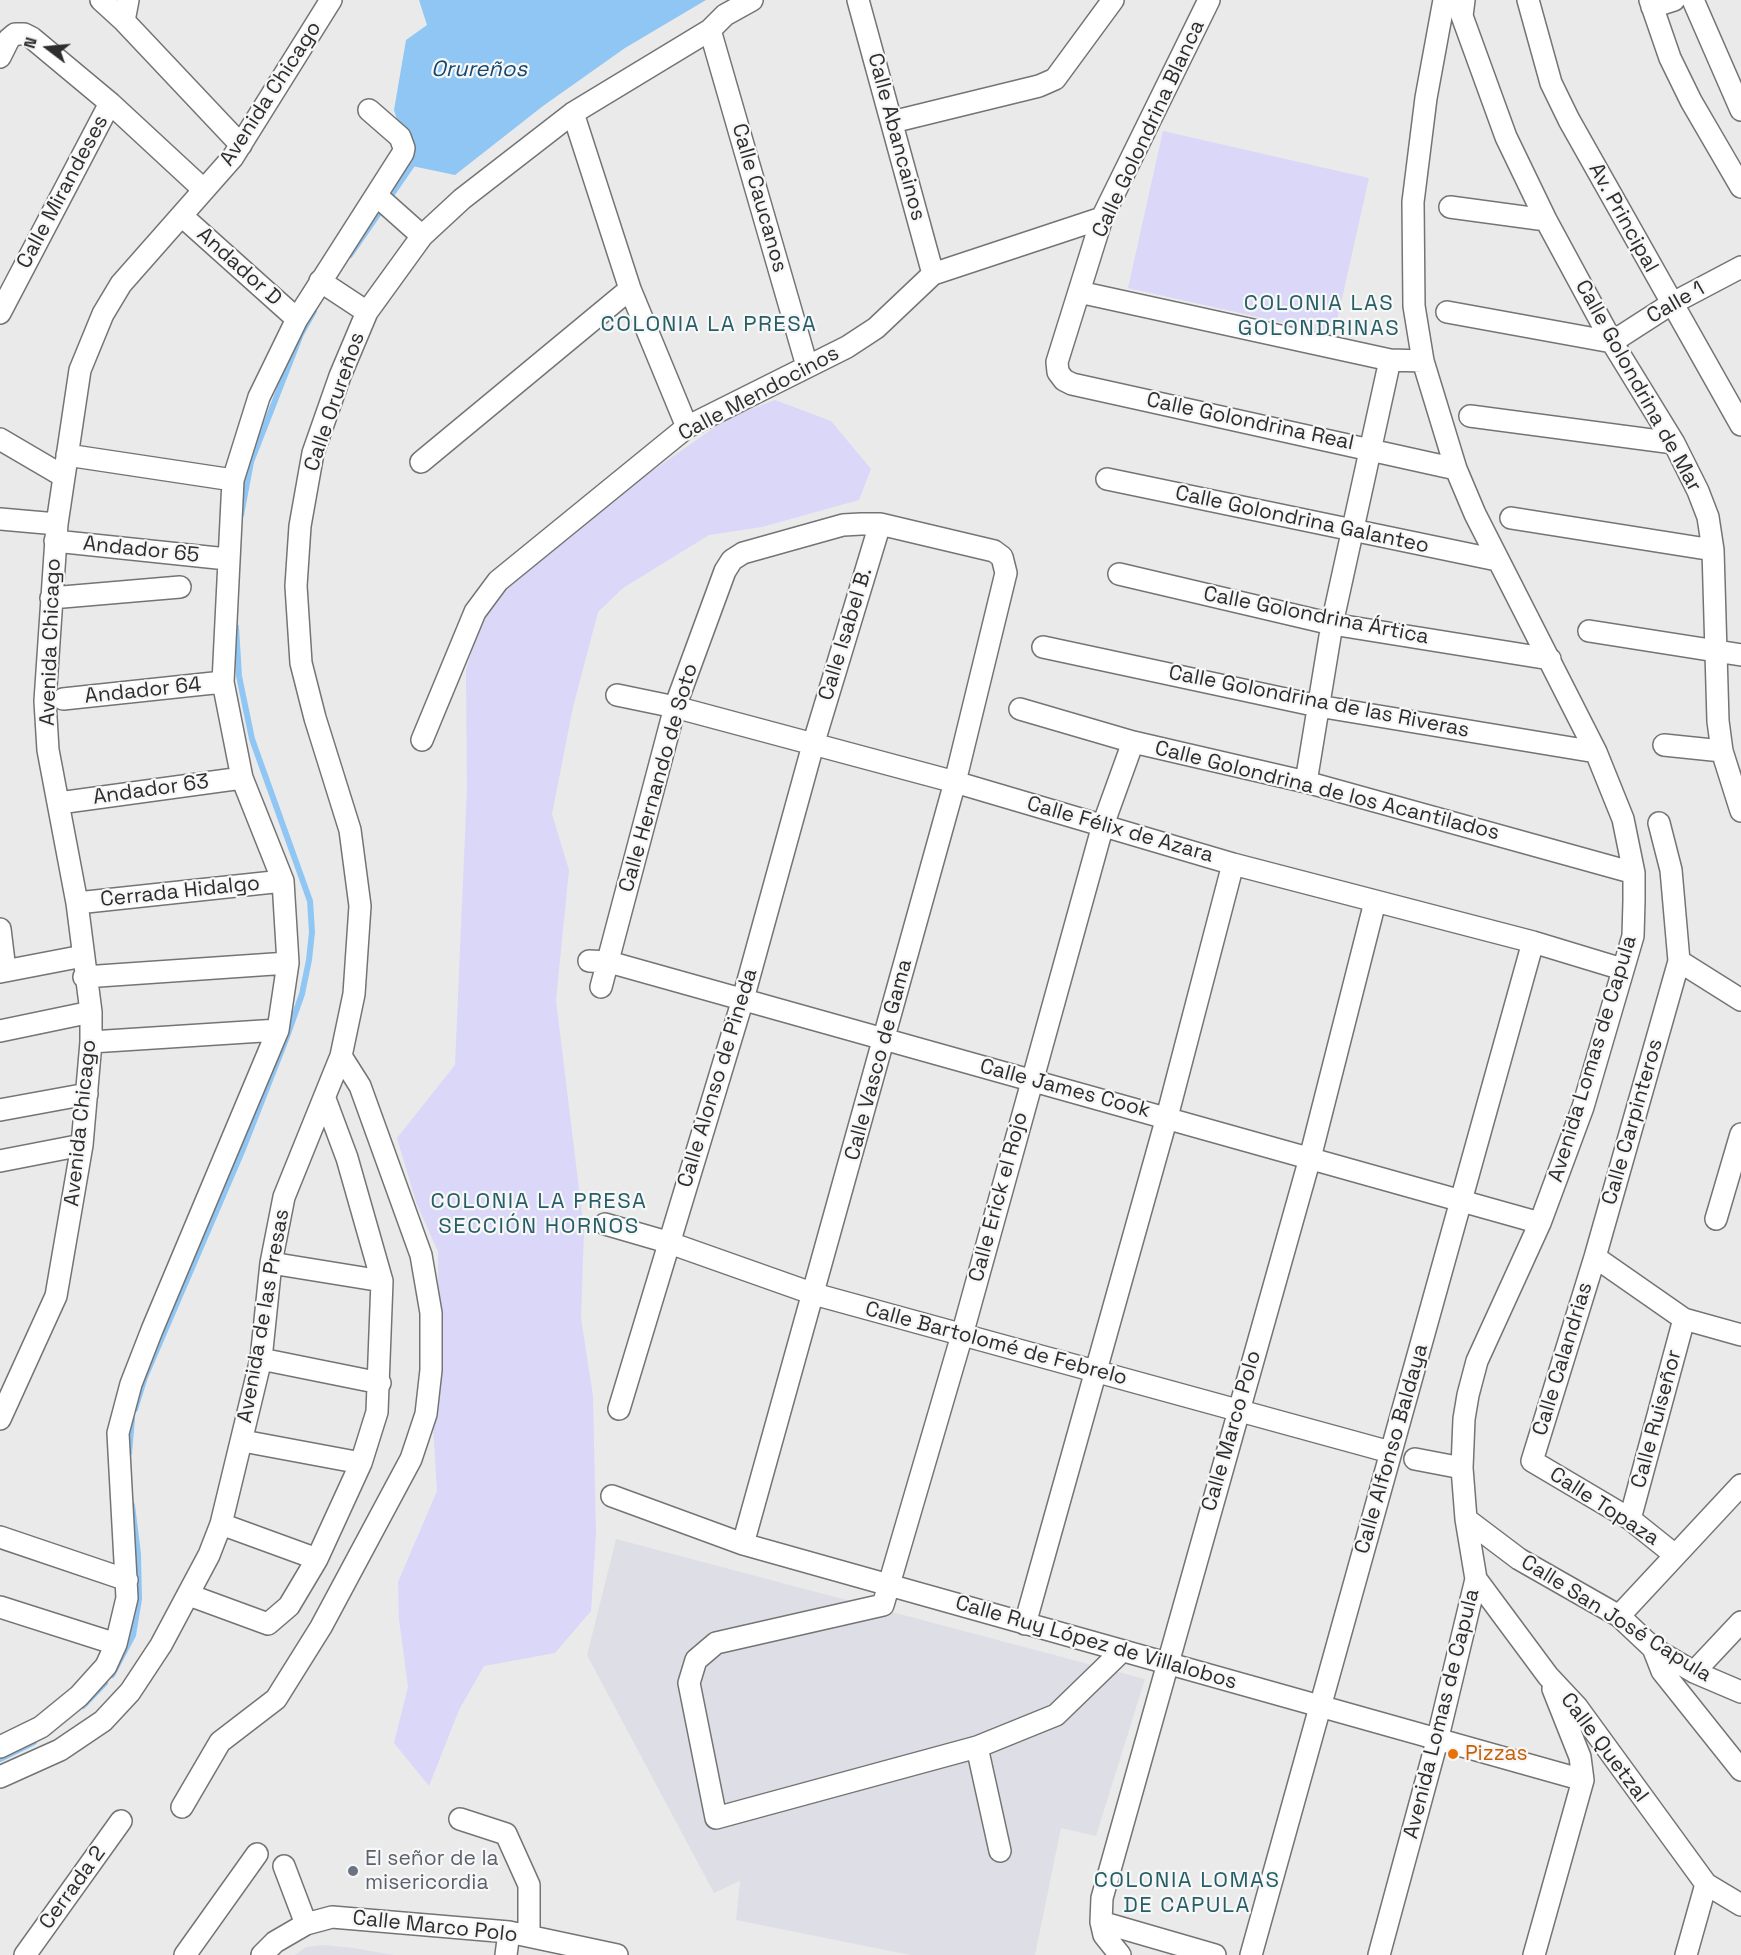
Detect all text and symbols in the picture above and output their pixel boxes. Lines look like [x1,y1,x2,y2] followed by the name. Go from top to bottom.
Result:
[1087,16,1211,242] street label: Calle Golondrina Blanca
[215,17,327,171] street label: Avenida Chicago
[18,18,78,78] north arrow
[19,35,42,51] text: N
[862,51,930,223] street label: Calle Abancainos
[431,57,527,83] water label: Orureños
[12,111,114,273] street label: Calle Mirandeses
[726,121,792,275] street label: Calle Caucanos
[1583,159,1663,277] street label: Av. Principal
[191,222,287,312] street label: Andador D
[1569,276,1707,496] street label: Calle Golondrina de Mar
[1643,276,1709,330] street label: Calle 1
[1238,291,1400,342] district label: COLONIA LAS GOLONDRINAS
[601,312,817,338] district label: COLONIA LA PRESA
[299,329,371,475] street label: Calle Orureños
[674,341,844,447] street label: Calle Mendocinos
[1144,388,1356,456] street label: Calle Golondrina Real
[1173,481,1431,559] street label: Calle Golondrina Galanteo
[82,531,200,569] street label: Andador 65
[35,558,67,726] street label: Avenida Chicago
[814,565,878,703] street label: Calle Isabel B.
[1201,582,1431,650] street label: Calle Golondrina Ártica
[1167,660,1471,744] street label: Calle Golondrina de las Riveras
[614,661,704,895] street label: Calle Hernando de Soto
[83,672,203,710] street label: Andador 64
[1152,736,1502,846] street label: Calle Golondrina de los Acantilados
[91,769,211,811] street label: Andador 63
[1024,791,1216,869] street label: Calle Félix de Azara
[99,871,261,913] street label: Cerrada Hidalgo
[1543,933,1643,1185] street label: Avenida Lomas de Capula
[840,957,918,1163] street label: Calle Vasco de Gama
[673,966,763,1190] street label: Calle Alonso de Pineda
[1597,1036,1669,1208] street label: Calle Carpinteros
[60,1038,102,1208] street label: Avenida Chicago
[977,1054,1153,1124] street label: Calle James Cook
[964,1109,1034,1285] street label: Calle Erick el Rojo
[431,1189,647,1240] district label: COLONIA LA PRESA SECCIÓN HORNOS
[233,1207,295,1425] street label: Avenida de las Presas
[1528,1279,1598,1439] street label: Calle Calandrias
[862,1297,1130,1391] street label: Calle Bartolomé de Febrelo
[1350,1341,1434,1557] street label: Calle Alfonso Baldaya
[1626,1347,1688,1491] street label: Calle Ruiseñor
[1197,1348,1267,1514] street label: Calle Marco Polo
[1545,1462,1663,1552] street label: Calle Topaza
[1516,1550,1716,1688] street label: Calle San José Capula
[1399,1586,1485,1842] street label: Avenida Lomas de Capula
[952,1591,1240,1695] street label: Calle Ruy López de Villalobos
[1555,1688,1653,1808] street label: Calle Quetzal
[1465,1741,1528,1767] place label: Pizzas
[1446,1747,1460,1761] marker: Pizzas
[34,1841,112,1935] street label: Cerrada 2
[365,1846,499,1896] place label: El señor de la misericordia
[346,1864,360,1878] marker: El señor de la misericordia
[1094,1868,1280,1920] district label: COLONIA LOMAS DE CAPULA
[351,1906,519,1948] street label: Calle Marco Polo

